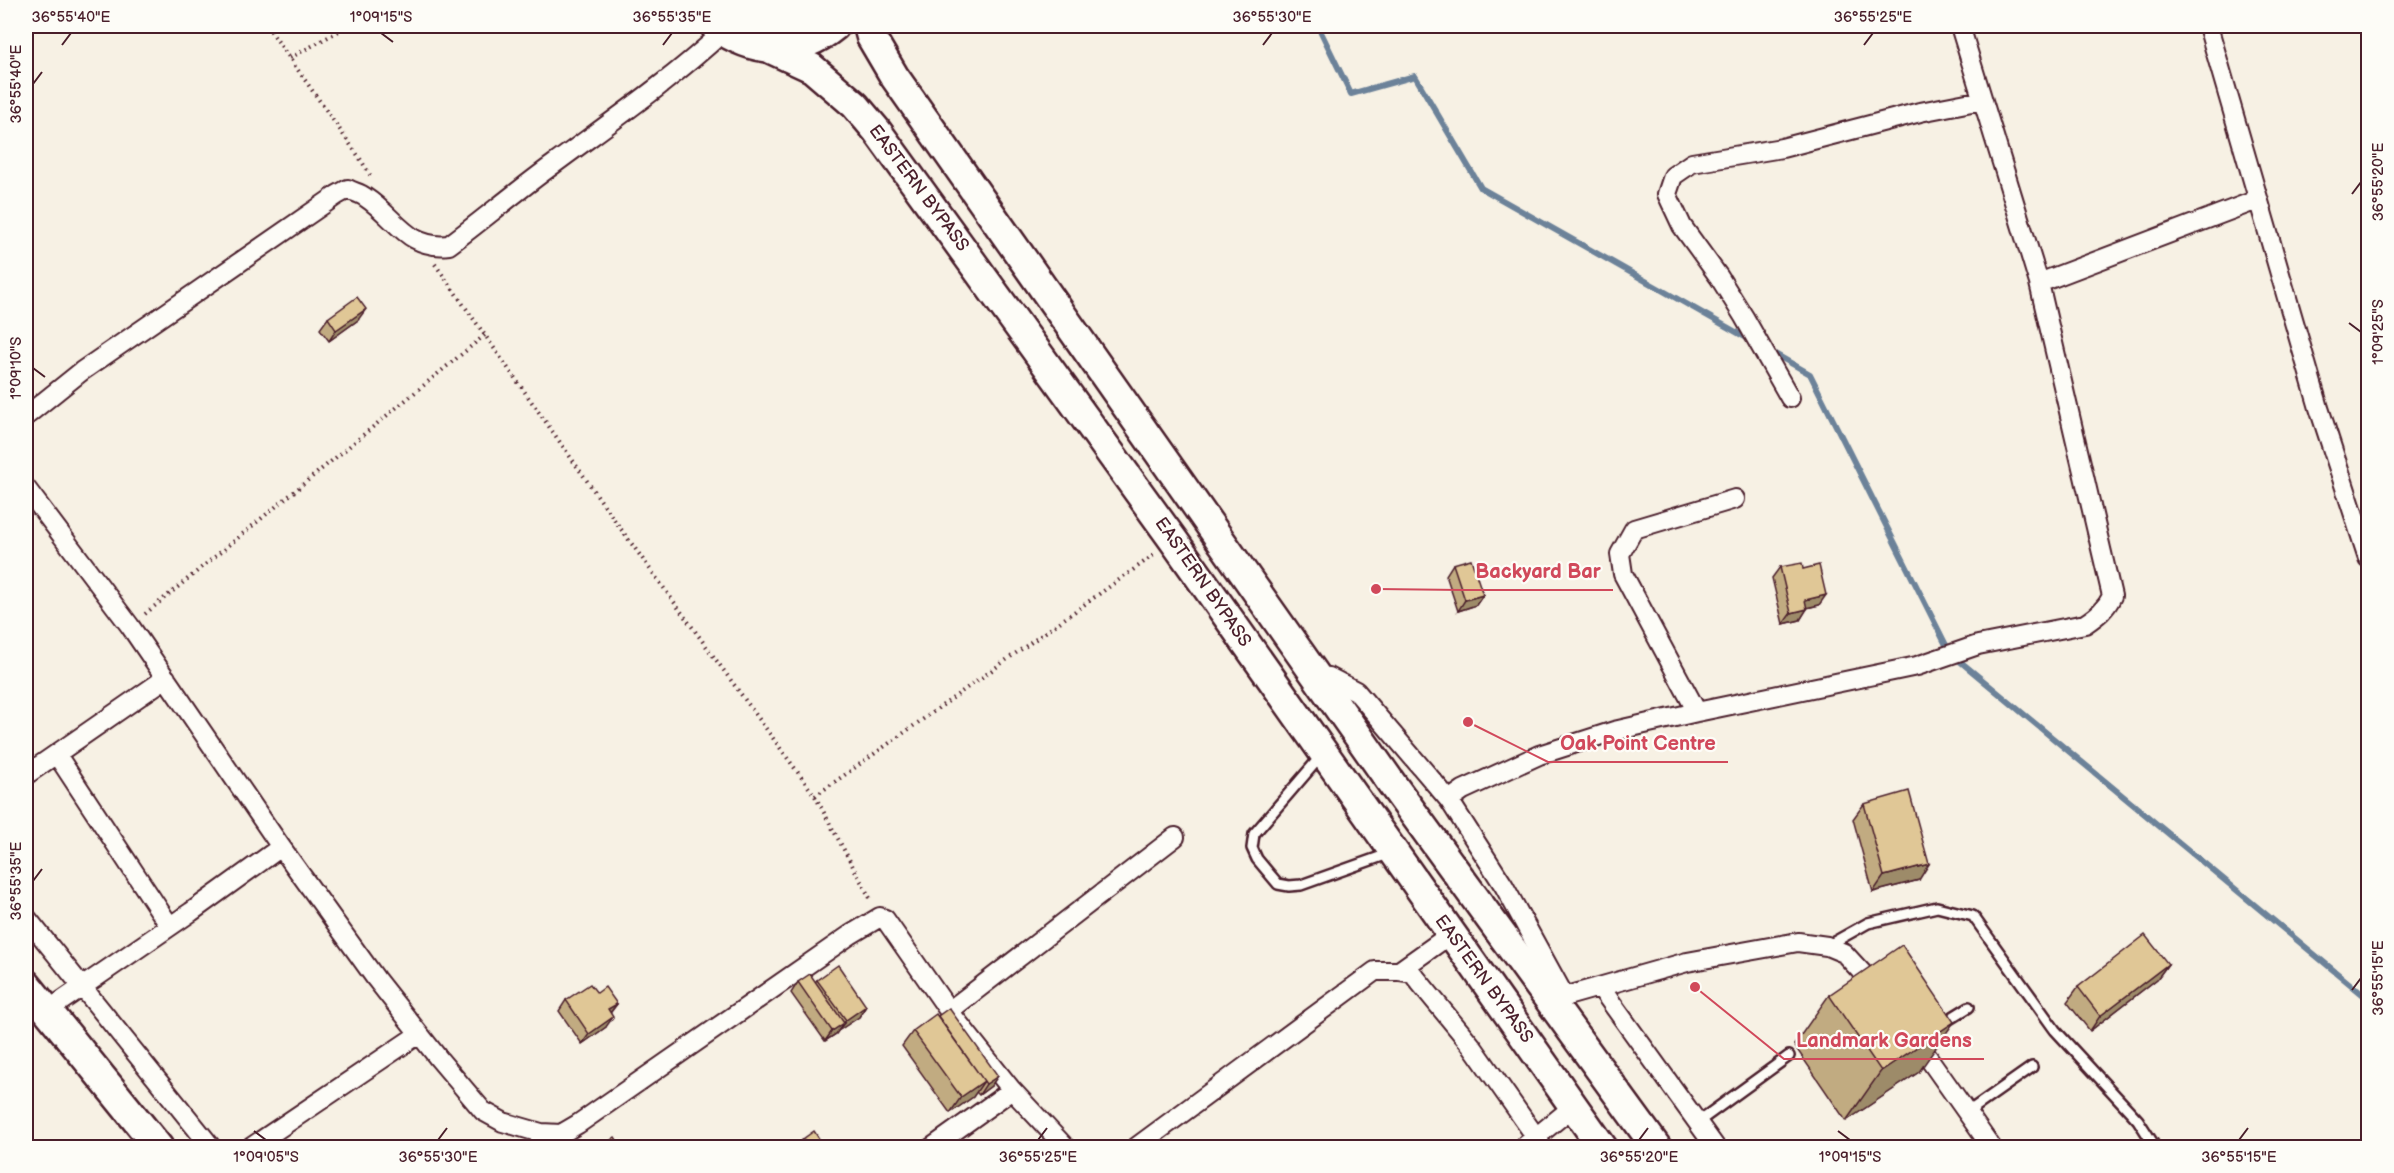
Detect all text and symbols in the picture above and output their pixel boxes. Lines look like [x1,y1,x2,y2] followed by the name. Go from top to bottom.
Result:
[31,8,111,27] text: 36°55'40"E
[350,8,412,27] text: 1°09'15"S
[633,8,712,27] text: 36°55'35"E
[1232,8,1312,27] text: 36°55'30"E
[1834,8,1912,27] text: 36°55'25"E
[7,44,26,124] text: 36°55'40"E
[865,121,973,256] street label: EASTERN BYPASS
[2369,143,2388,221] text: 36°55'20"E
[2369,299,2388,365] text: 1°09'25"S
[7,337,26,399] text: 1°09'10"S
[1151,513,1256,651] street label: EASTERN BYPASS
[1463,552,1613,590] callout: Backyard Bar
[1475,560,1602,584] text: Backyard Bar
[1548,724,1728,762] callout: Oak Point Centre
[1560,732,1716,756] text: Oak Point Centre
[7,841,26,920] text: 36°55'35"E
[1431,911,1538,1047] street label: EASTERN BYPASS
[2369,940,2388,1016] text: 36°55'15"E
[1784,1021,1984,1059] callout: Landmark Gardens
[1796,1029,1972,1053] text: Landmark Gardens
[233,1148,299,1167] text: 1°09'05"S
[398,1148,478,1167] text: 36°55'30"E
[999,1148,1077,1167] text: 36°55'25"E
[1600,1148,1678,1167] text: 36°55'20"E
[1819,1148,1881,1167] text: 1°09'15"S
[2201,1148,2277,1167] text: 36°55'15"E

